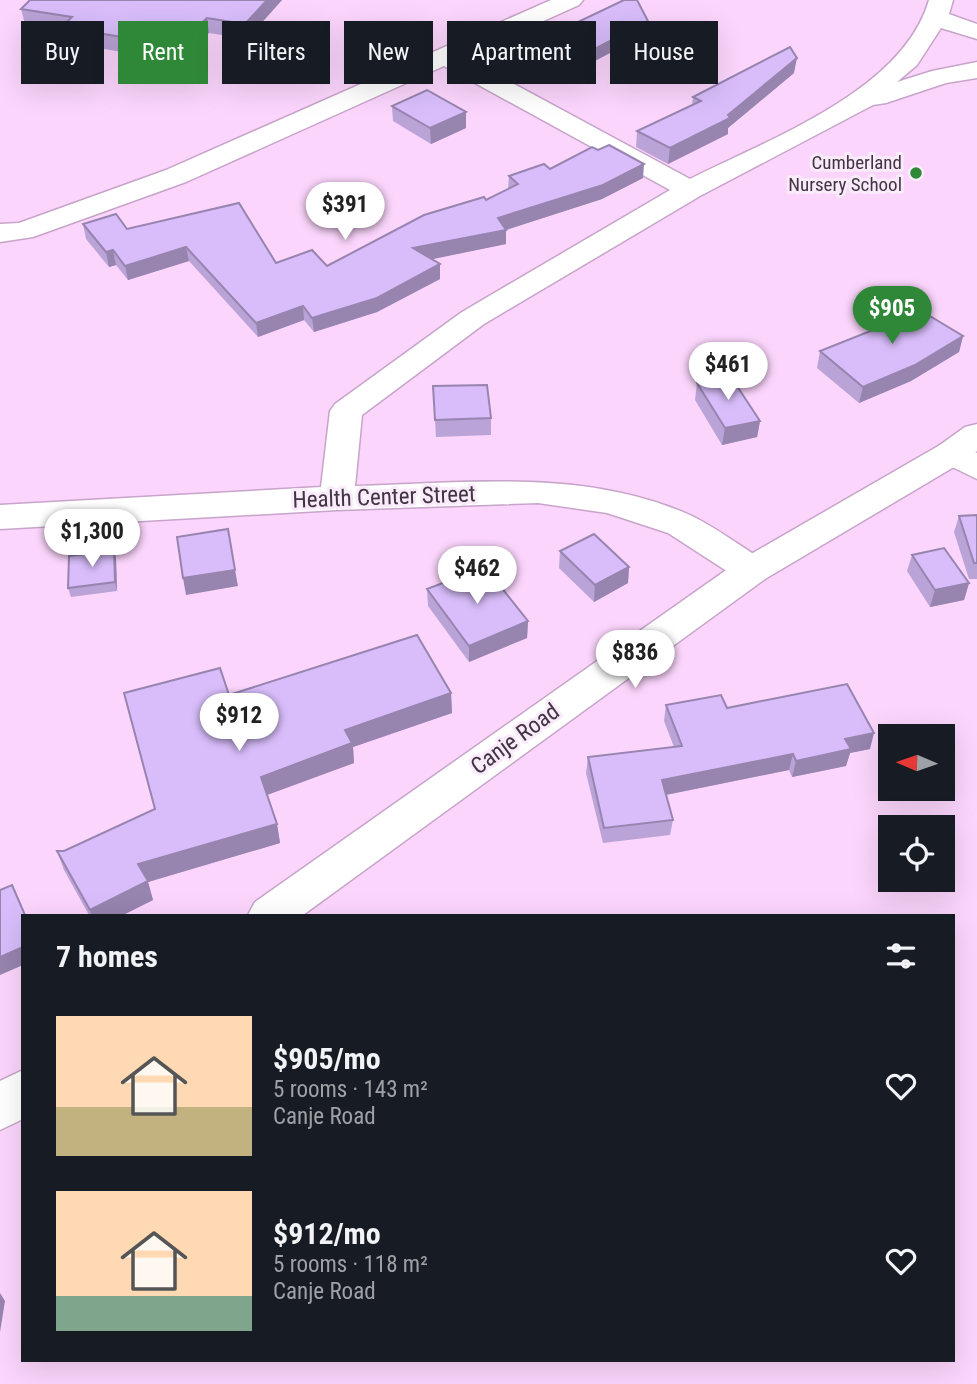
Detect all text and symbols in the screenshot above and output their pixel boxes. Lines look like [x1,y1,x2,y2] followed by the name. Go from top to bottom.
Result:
[21,21,104,84] chip: Buy
[118,21,208,84] chip: Rent
[222,21,330,84] chip: Filters
[344,21,433,84] chip: New
[447,21,596,84] chip: Apartment
[610,21,718,84] chip: House
[788,151,902,196] place label: Cumberland Nursery School
[908,165,924,181] marker: Cumberland Nursery School
[304,182,386,242] pin: $391
[322,191,368,218] text: $391
[851,286,933,346] pin: $905
[869,295,915,322] text: $905
[687,342,769,402] pin: $461
[705,351,751,378] text: $461
[292,480,476,514] street label: Health Center Street
[35,510,149,569] pin: $1,300
[60,518,124,545] text: $1,300
[436,546,518,606] pin: $462
[454,555,500,582] text: $462
[594,630,676,690] pin: $836
[612,639,658,666] text: $836
[198,694,280,753] pin: $912
[466,698,564,780] street label: Canje Road
[216,702,262,729] text: $912
[878,724,956,802] north arrow
[878,724,955,892] map controls
[878,815,955,892] button: locate
[882,937,920,975] icon: filters
[56,939,158,974] text: 7 homes
[273,1041,381,1076] text: $905/mo
[112,1044,196,1128] icon: home
[882,1067,920,1105] icon: heart
[273,1076,428,1103] text: 5 rooms · 143 m²
[273,1103,376,1130] text: Canje Road
[273,1216,381,1251] text: $912/mo
[112,1219,196,1303] icon: home
[882,1242,920,1280] icon: heart
[273,1251,428,1278] text: 5 rooms · 118 m²
[273,1278,376,1305] text: Canje Road

